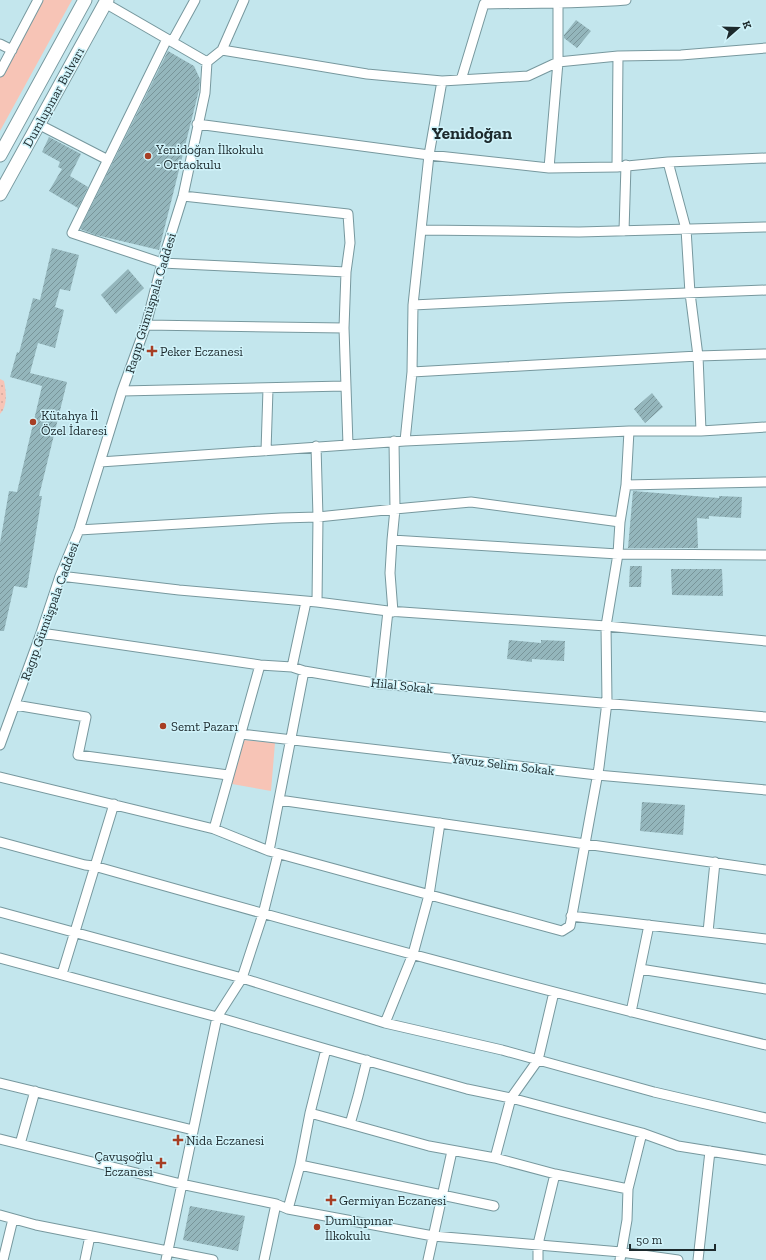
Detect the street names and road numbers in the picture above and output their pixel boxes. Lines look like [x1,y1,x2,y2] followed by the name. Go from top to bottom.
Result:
[20,45,87,150] street label: Dumlupınar Bulvarı
[122,231,179,375] street label: Ragıp Gümüşpala Caddesi
[17,540,82,682] street label: Ragıp Gümüşpala Caddesi
[370,675,434,696] street label: Hilal Sokak
[450,751,556,778] street label: Yavuz Selim Sokak

